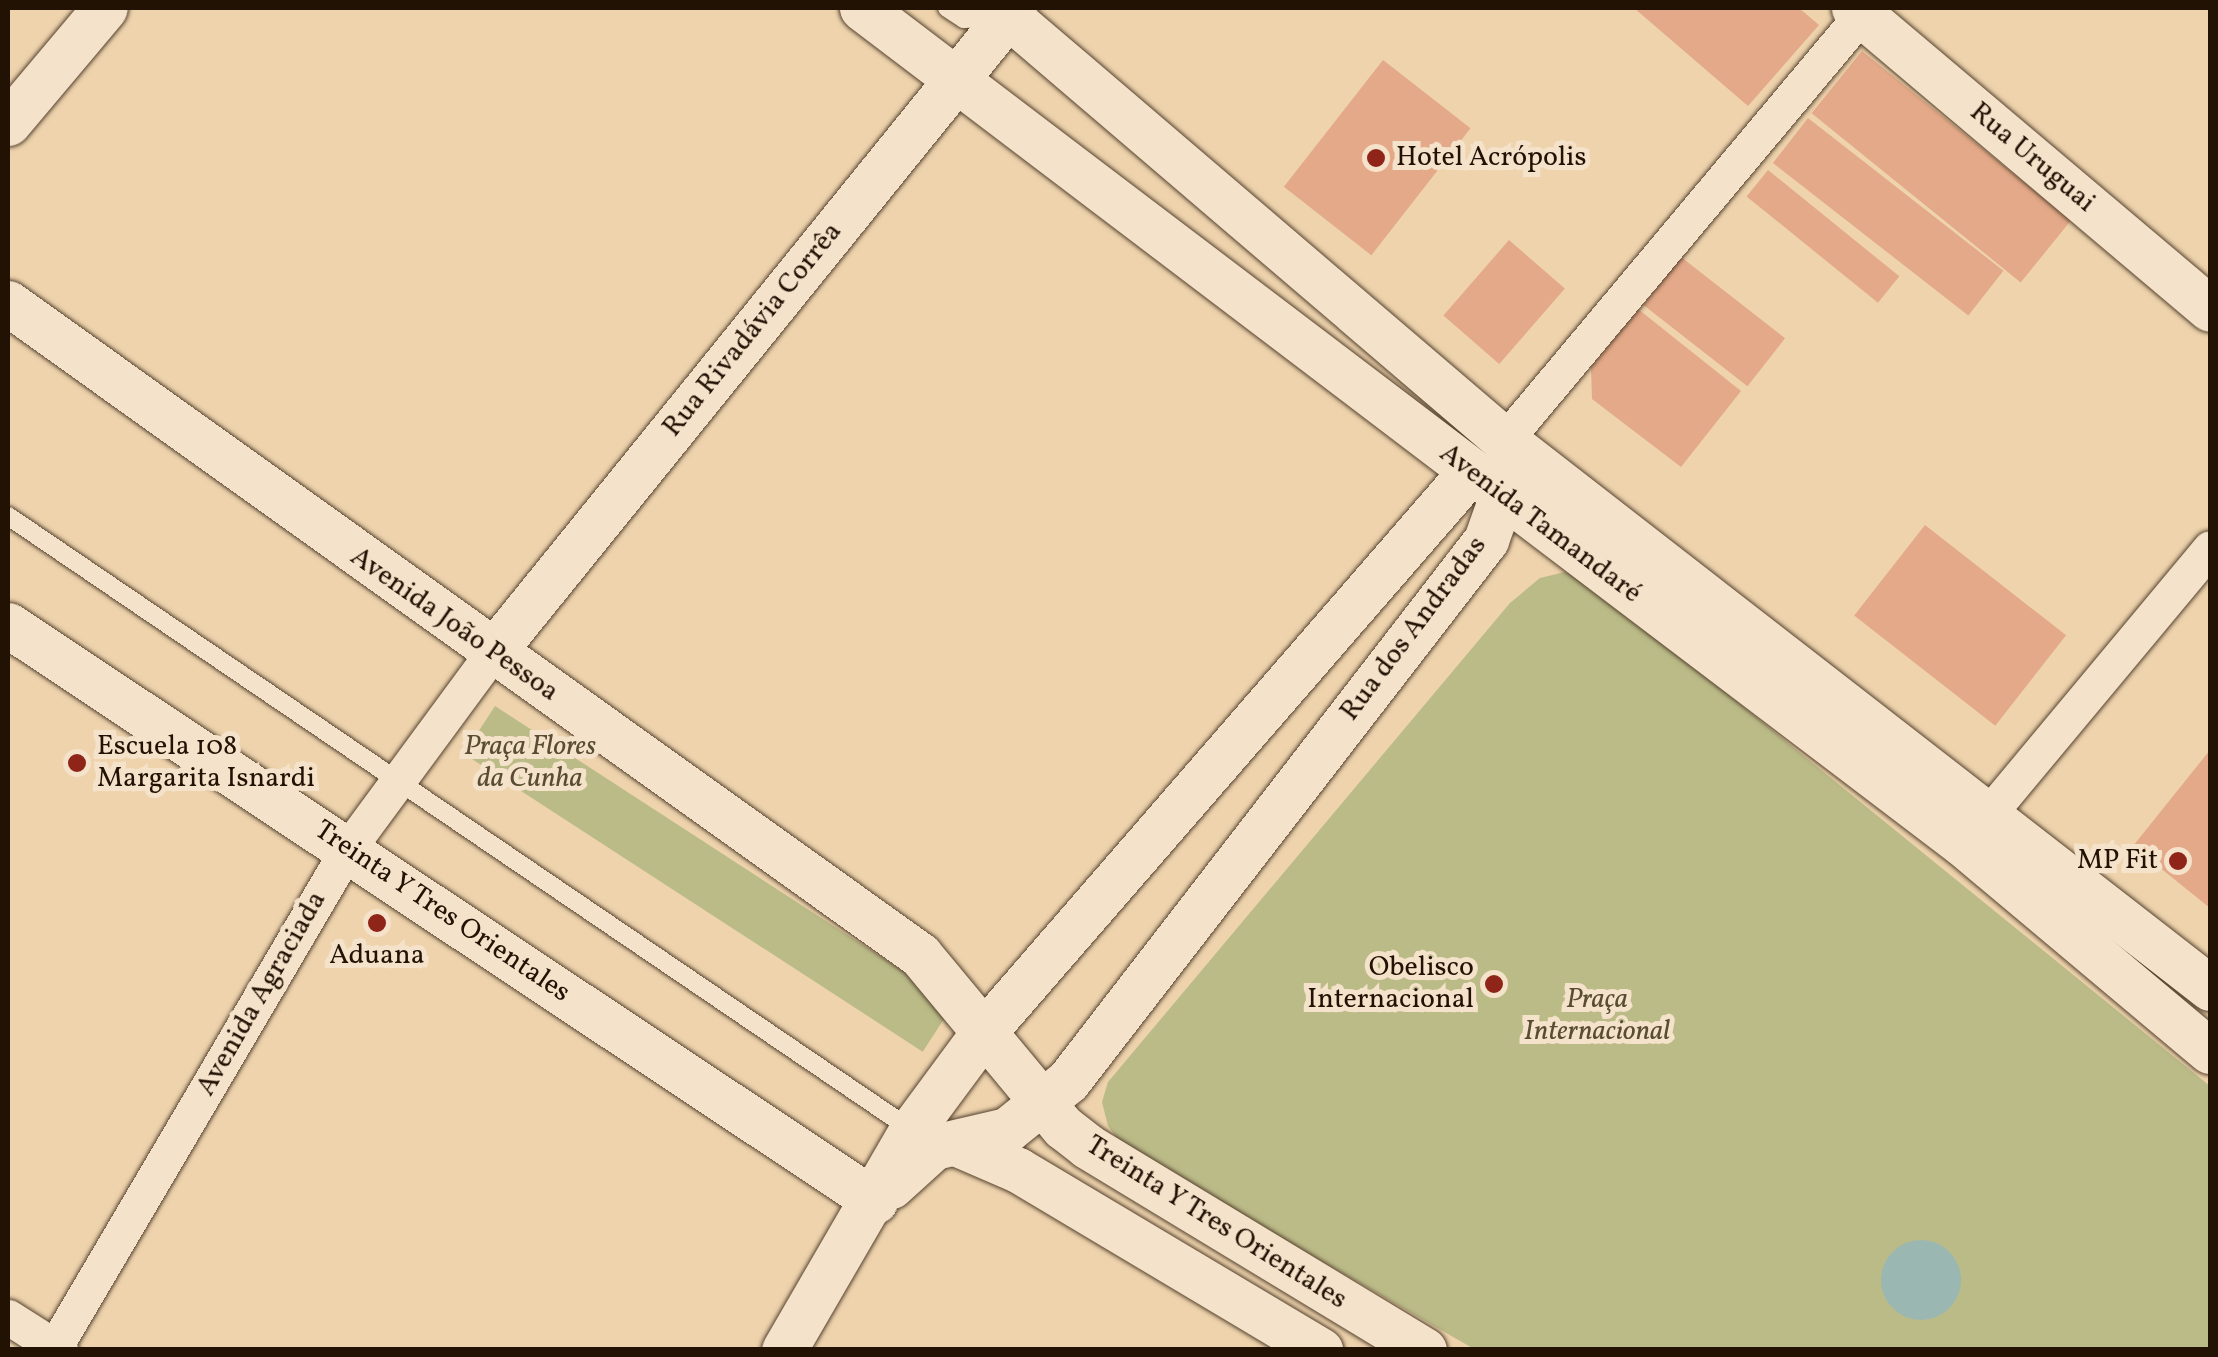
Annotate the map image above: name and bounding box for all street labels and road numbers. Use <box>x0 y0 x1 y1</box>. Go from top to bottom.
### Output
street label: Rua Uruguai <box>1962 96 2102 220</box>
street label: Rua Rivadávia Corrêa <box>656 216 850 444</box>
street label: Avenida Tamandaré <box>1432 437 1648 611</box>
street label: Rua dos Andradas <box>1334 530 1494 728</box>
street label: Avenida João Pessoa <box>343 541 565 709</box>
street label: Treinta Y Tres Orientales <box>307 813 577 1011</box>
street label: Avenida Agraciada <box>190 886 334 1102</box>
street label: Treinta Y Tres Orientales <box>1078 1128 1354 1318</box>

